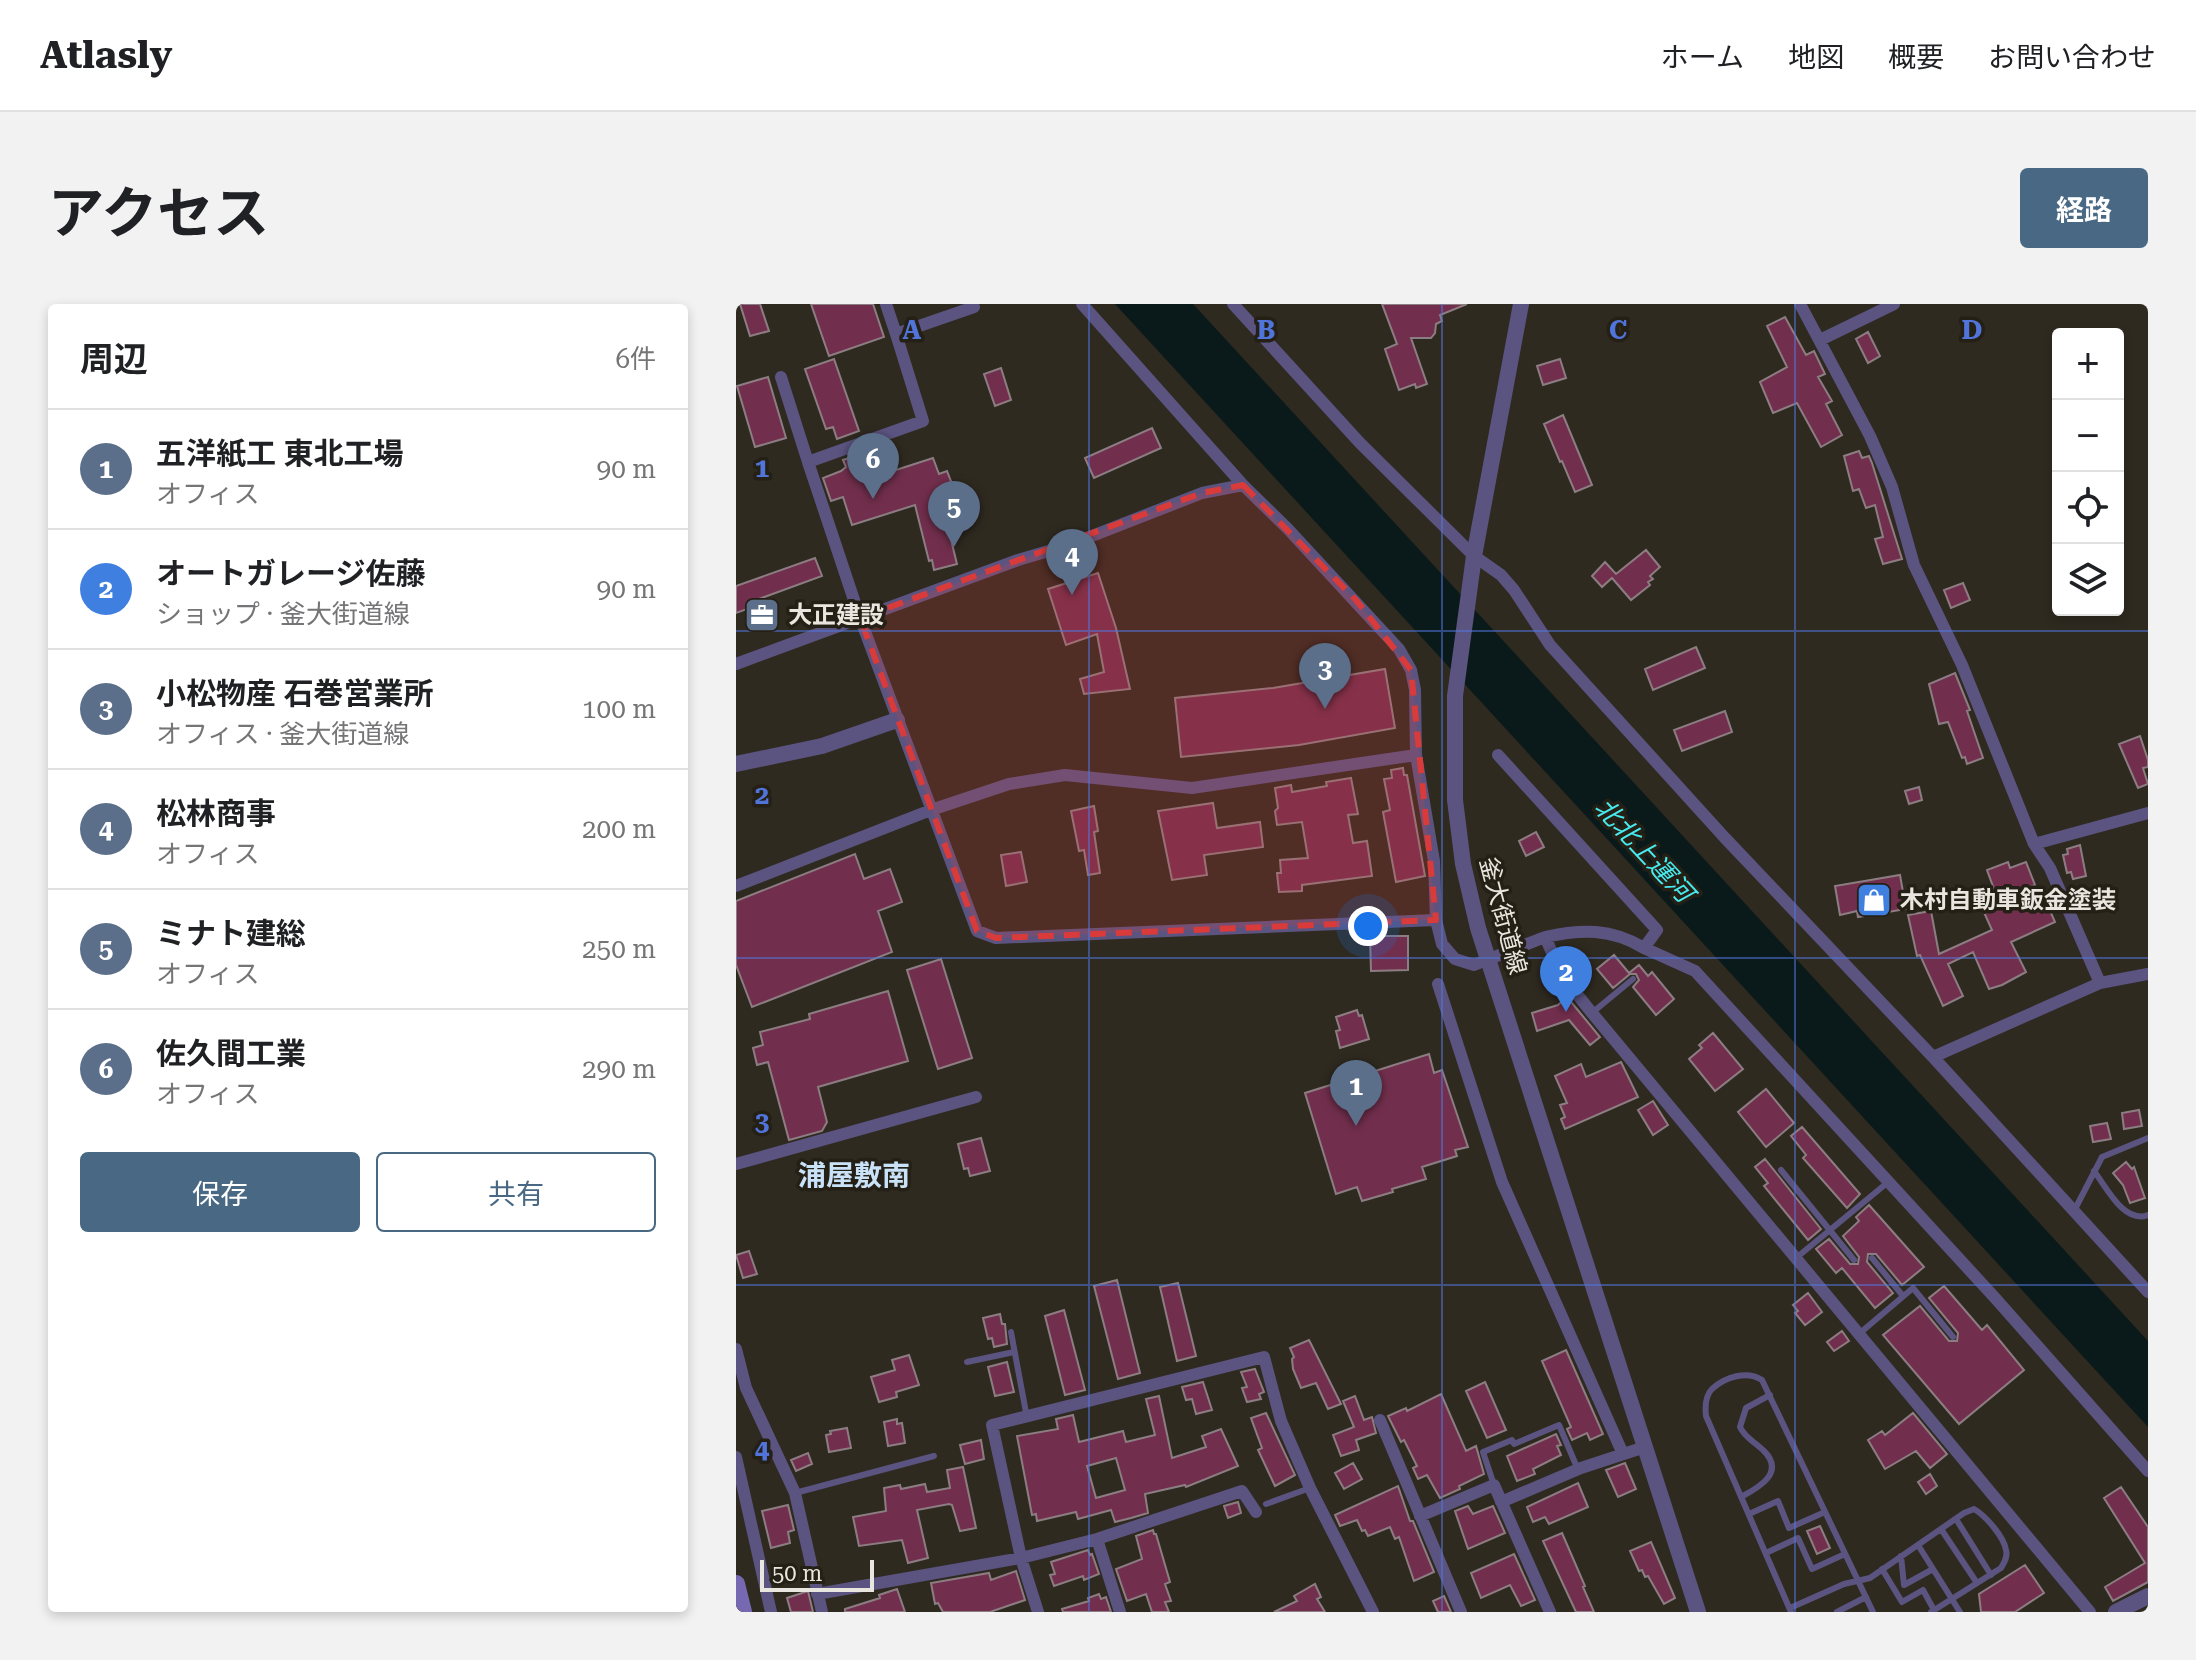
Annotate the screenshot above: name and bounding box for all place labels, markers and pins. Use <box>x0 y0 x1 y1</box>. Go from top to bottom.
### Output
pin: 6 <box>847 433 899 499</box>
pin: 5 <box>928 481 980 547</box>
pin: 4 <box>1046 529 1098 595</box>
office icon: 大正建設 <box>743 596 781 634</box>
place label: 大正建設 <box>788 601 884 629</box>
pin: 3 <box>1299 643 1351 709</box>
shop icon: 木村自動車鈑金塗装 <box>1855 881 1893 919</box>
place label: 木村自動車鈑金塗装 <box>1900 886 2116 914</box>
pin: 2 <box>1540 946 1592 1012</box>
pin: 1 <box>1330 1060 1382 1126</box>

